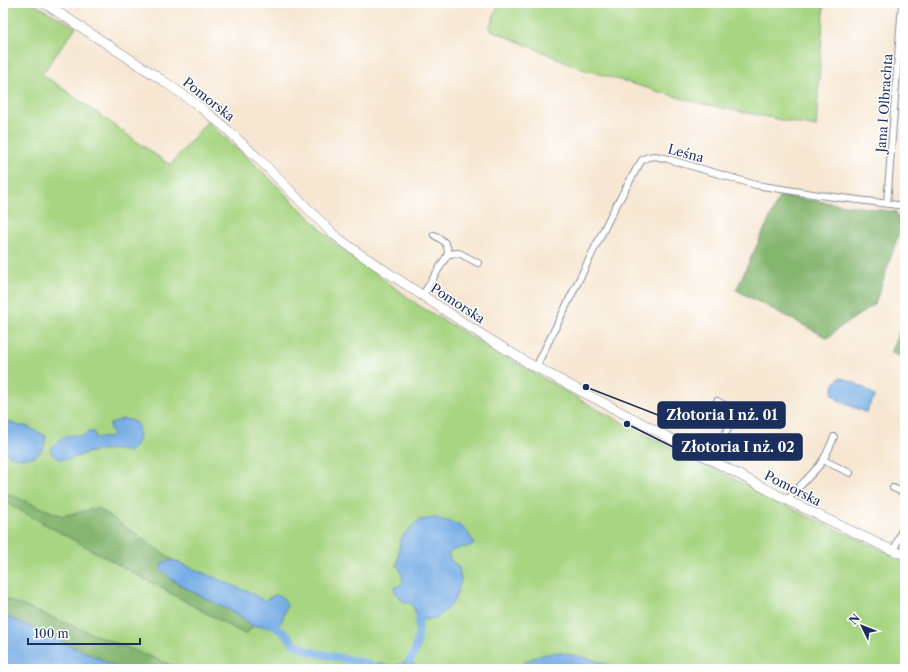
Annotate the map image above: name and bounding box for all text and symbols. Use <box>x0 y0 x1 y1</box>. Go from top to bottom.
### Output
street label: Jana I Olbrachta <box>872 53 895 155</box>
street label: Pomorska <box>180 74 238 124</box>
street label: Leśna <box>666 141 706 165</box>
street label: Pomorska <box>428 280 488 327</box>
callout: Złotoria I nż. 01 <box>658 402 785 428</box>
text: Złotoria I nż. 01 <box>666 406 778 424</box>
callout: Złotoria I nż. 02 <box>673 434 802 460</box>
text: Złotoria I nż. 02 <box>681 438 795 456</box>
street label: Pomorska <box>762 467 824 509</box>
north arrow <box>842 606 882 646</box>
text: N <box>846 611 863 627</box>
scale bar <box>28 620 140 646</box>
text: 100 m <box>34 626 69 641</box>

